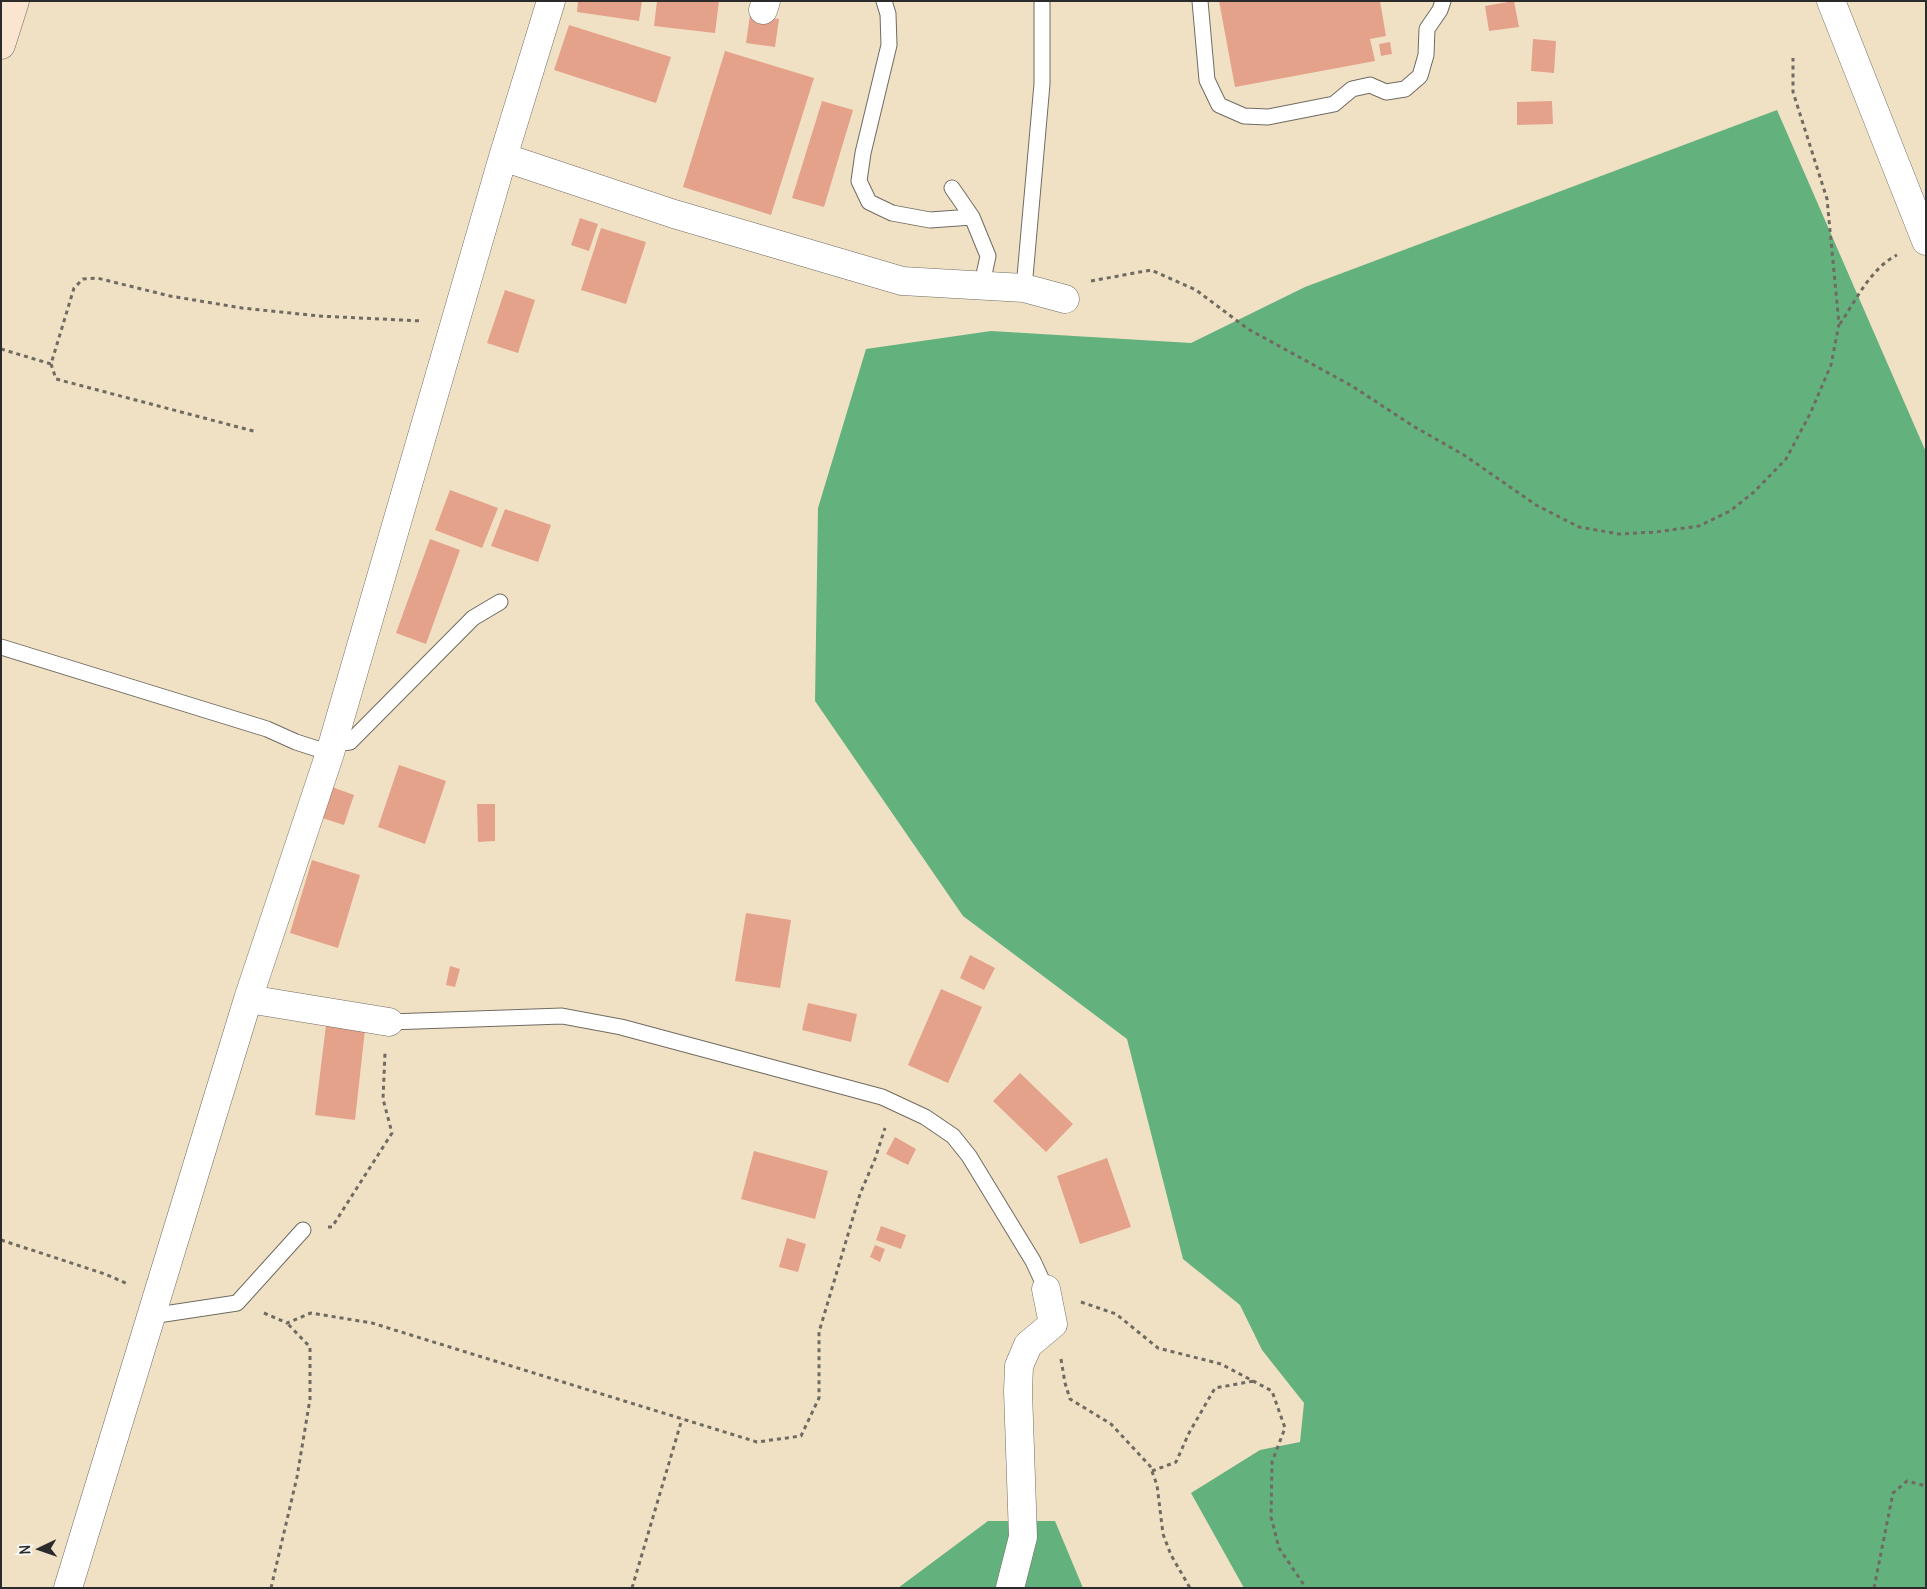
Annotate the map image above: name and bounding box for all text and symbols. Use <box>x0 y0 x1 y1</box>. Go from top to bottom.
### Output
north arrow <box>15 1524 65 1574</box>
text: N <box>16 1544 34 1555</box>

